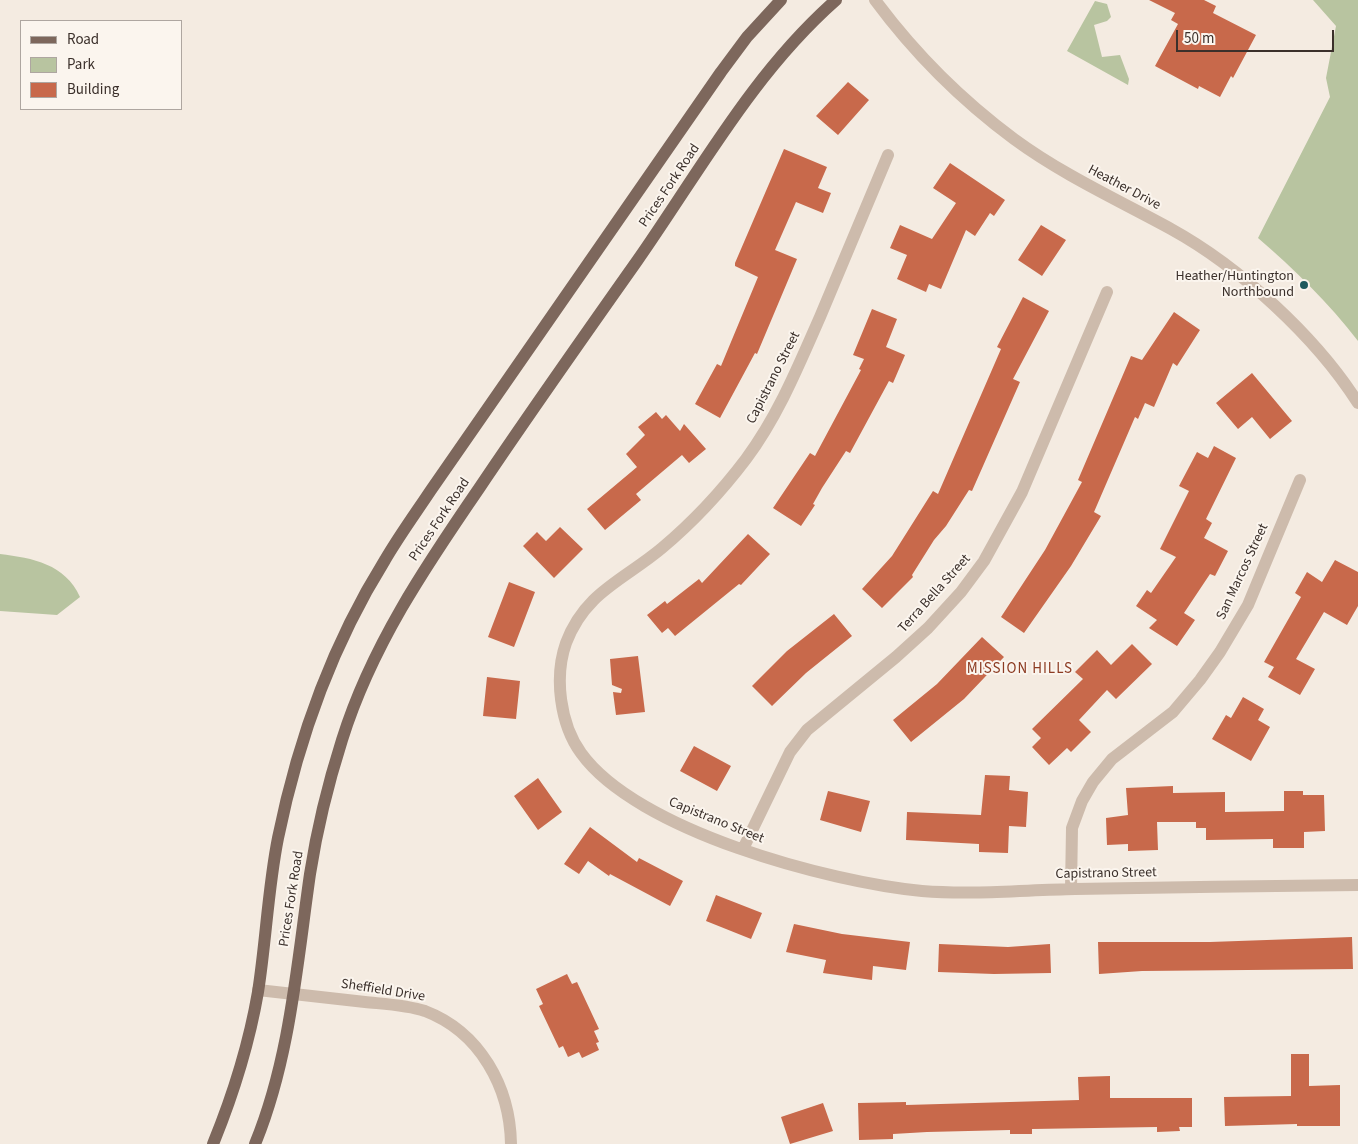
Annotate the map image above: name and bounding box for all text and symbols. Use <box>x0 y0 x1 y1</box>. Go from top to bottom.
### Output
legend <box>20 20 182 110</box>
scale bar <box>1178 20 1336 52</box>
text: 50 m <box>1184 28 1214 49</box>
text: Road <box>67 29 99 50</box>
text: Park <box>67 54 95 75</box>
text: Building <box>67 79 119 100</box>
street label: Prices Fork Road <box>636 141 704 231</box>
street label: Heather Drive <box>1085 162 1163 214</box>
place label: Heather/Huntington Northbound <box>1176 269 1294 302</box>
marker: Heather/Huntington Northbound <box>1298 279 1310 291</box>
street label: Capistrano Street <box>744 329 804 427</box>
street label: Prices Fork Road <box>406 475 474 565</box>
street label: San Marcos Street <box>1213 521 1273 623</box>
street label: Terra Bella Street <box>895 551 975 637</box>
district label: MISSION HILLS <box>965 661 1075 679</box>
street label: Capistrano Street <box>666 794 766 848</box>
street label: Prices Fork Road <box>276 850 308 948</box>
street label: Capistrano Street <box>1055 865 1157 883</box>
street label: Sheffield Drive <box>340 976 426 1006</box>

